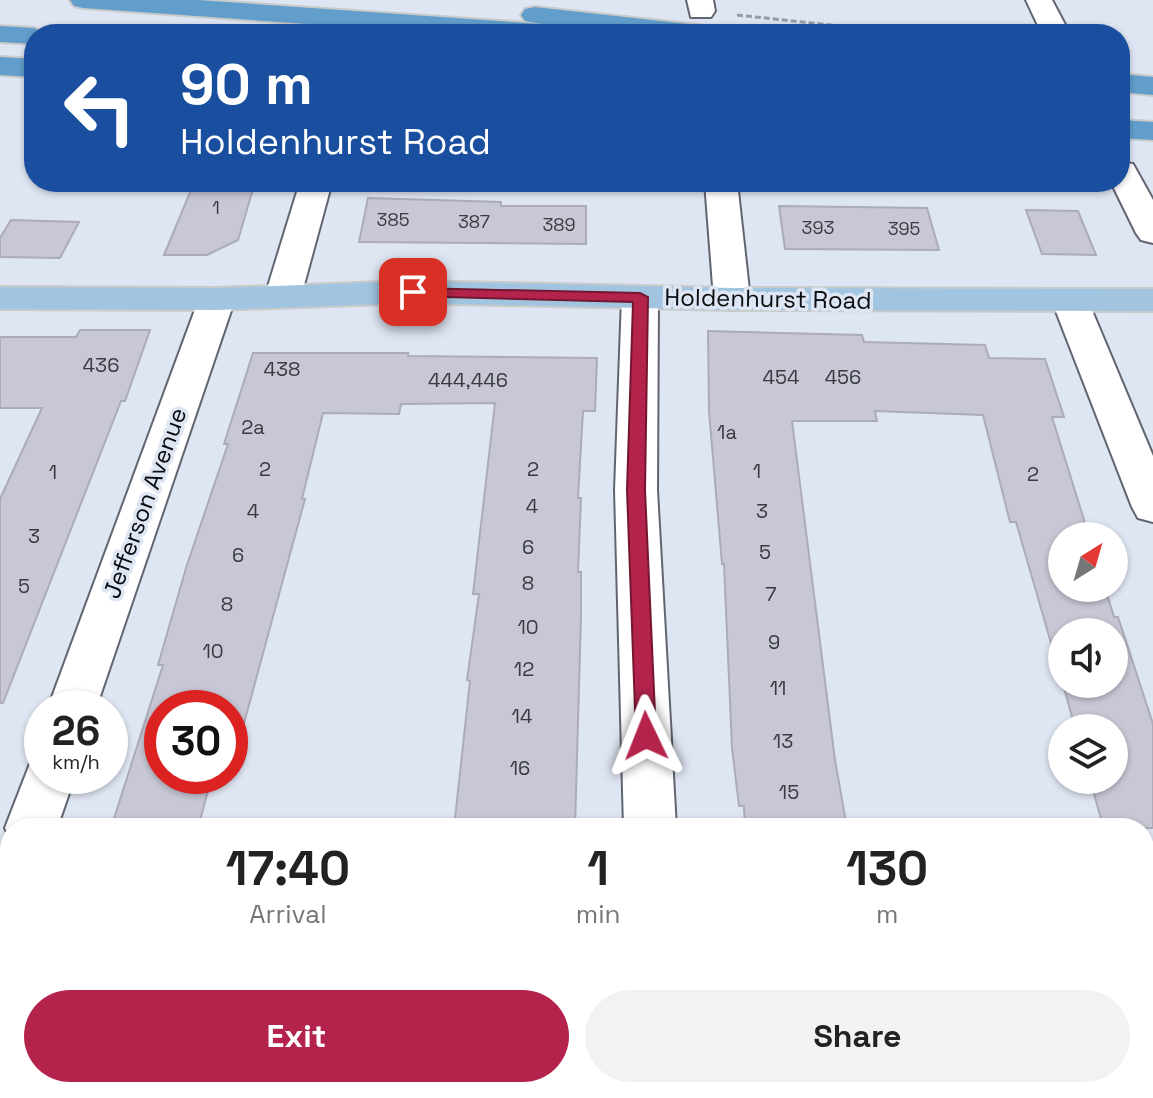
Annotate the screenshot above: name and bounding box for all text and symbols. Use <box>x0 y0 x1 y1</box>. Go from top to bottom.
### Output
text: 90 m <box>180 49 313 120</box>
icon: left <box>48 56 152 160</box>
text: Holdenhurst Road <box>180 119 491 165</box>
house number: 1 <box>212 196 220 219</box>
house number: 385 <box>377 208 409 231</box>
house number: 387 <box>458 210 490 233</box>
house number: 389 <box>542 213 576 236</box>
house number: 393 <box>802 216 834 239</box>
house number: 395 <box>888 217 920 240</box>
pin <box>379 258 447 326</box>
icon: arrive <box>391 270 435 314</box>
street label: Holdenhurst Road <box>664 281 872 316</box>
house number: 436 <box>83 352 119 378</box>
house number: 438 <box>263 356 301 382</box>
house number: 454 <box>763 364 799 390</box>
house number: 456 <box>825 364 861 390</box>
house number: 444,446 <box>428 367 508 393</box>
street label: Jefferson Avenue <box>96 403 193 603</box>
house number: 2a <box>241 414 265 440</box>
house number: 1a <box>717 419 737 445</box>
house number: 2 <box>259 456 271 482</box>
house number: 2 <box>527 456 539 482</box>
house number: 1 <box>753 458 761 484</box>
house number: 1 <box>49 459 57 485</box>
house number: 2 <box>1027 461 1039 487</box>
house number: 4 <box>526 493 538 519</box>
house number: 4 <box>247 498 259 524</box>
house number: 3 <box>756 498 768 524</box>
north arrow <box>1048 522 1128 602</box>
map controls <box>1048 522 1128 794</box>
house number: 3 <box>28 523 40 549</box>
house number: 6 <box>522 534 534 560</box>
house number: 5 <box>759 539 771 565</box>
house number: 6 <box>232 542 244 568</box>
house number: 8 <box>522 570 534 596</box>
house number: 5 <box>18 573 30 599</box>
house number: 7 <box>765 581 777 607</box>
house number: 8 <box>221 591 233 617</box>
house number: 10 <box>517 614 539 640</box>
button: sound <box>1048 618 1128 698</box>
house number: 9 <box>768 629 780 655</box>
house number: 10 <box>202 638 224 664</box>
house number: 12 <box>514 656 534 682</box>
house number: 11 <box>770 675 786 701</box>
speed limit sign: 30 <box>144 690 248 794</box>
position arrow <box>604 694 688 778</box>
house number: 14 <box>512 703 532 729</box>
text: 26 <box>52 706 100 757</box>
button: layers <box>1048 714 1128 794</box>
house number: 13 <box>773 728 793 754</box>
text: km/h <box>52 749 100 775</box>
house number: 16 <box>510 755 530 781</box>
house number: 15 <box>779 779 799 805</box>
text: 17:40 <box>226 838 350 899</box>
text: 1 <box>587 838 609 899</box>
text: 130 <box>846 838 928 899</box>
text: Arrival <box>249 897 327 931</box>
text: min <box>576 897 620 931</box>
text: m <box>876 897 898 931</box>
button: Exit <box>24 990 569 1082</box>
button: Share <box>585 990 1130 1082</box>

